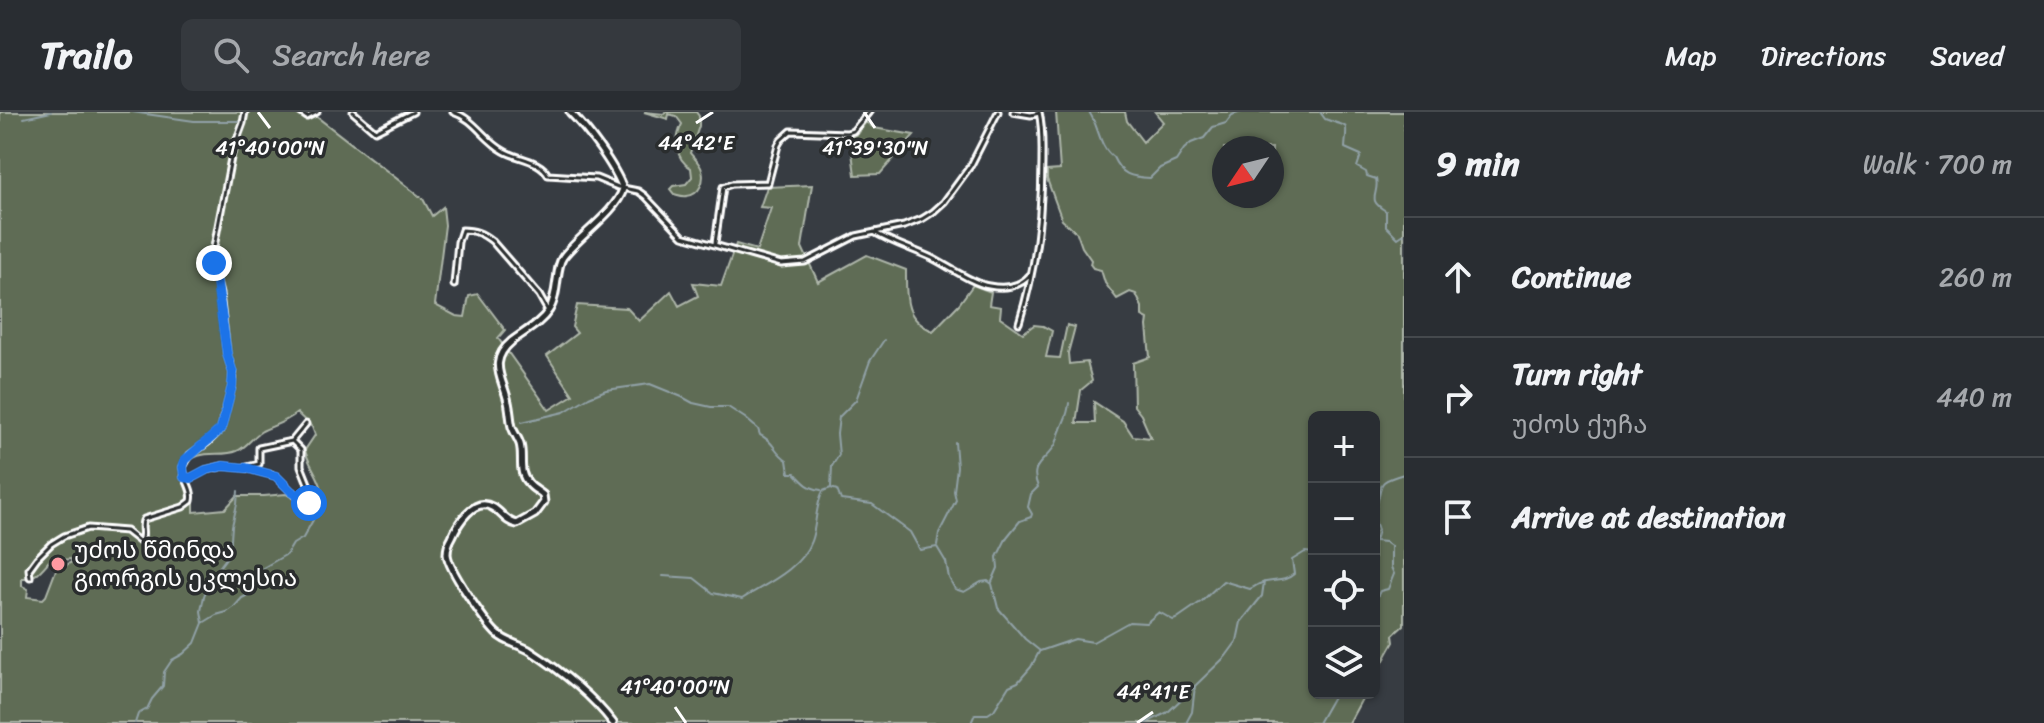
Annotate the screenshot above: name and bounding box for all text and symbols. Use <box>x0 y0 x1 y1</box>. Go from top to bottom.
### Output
search box <box>181 19 741 91</box>
text: Trailo <box>40 22 133 89</box>
text: Search here <box>273 28 431 82</box>
text: Map <box>1665 31 1717 80</box>
text: Directions <box>1761 31 1886 80</box>
text: Saved <box>1930 31 2004 80</box>
icon: search <box>209 33 253 77</box>
text: 44°42'E <box>658 126 736 161</box>
text: 41°40'00"N <box>215 131 325 166</box>
text: 41°39'30"N <box>822 131 928 166</box>
text: 9 min <box>1436 134 1520 194</box>
north arrow <box>1212 136 1284 208</box>
text: Walk · 700 m <box>1863 141 2012 187</box>
route end <box>196 245 232 281</box>
text: Continue <box>1512 250 1631 304</box>
text: 260 m <box>1939 254 2012 300</box>
icon: ahead <box>1436 255 1480 299</box>
text: Turn right <box>1512 347 1642 401</box>
text: 440 m <box>1936 374 2012 420</box>
icon: right <box>1436 375 1480 419</box>
text: უძოს ქუჩა <box>1512 401 1648 447</box>
map controls <box>1308 411 1380 699</box>
button: + <box>1308 411 1380 483</box>
button: − <box>1308 483 1380 555</box>
route start <box>291 485 327 521</box>
text: Arrive at destination <box>1512 490 1786 544</box>
icon: arrive <box>1436 495 1480 539</box>
place label: უძოს წმინდა გიორგის ეკლესია <box>74 529 297 599</box>
marker: უძოს წმინდა გიორგის ეკლესია <box>49 555 67 573</box>
button: locate <box>1308 555 1380 627</box>
button: layers <box>1308 627 1380 699</box>
text: 41°40'00"N <box>620 670 730 705</box>
text: 44°41'E <box>1116 675 1192 710</box>

